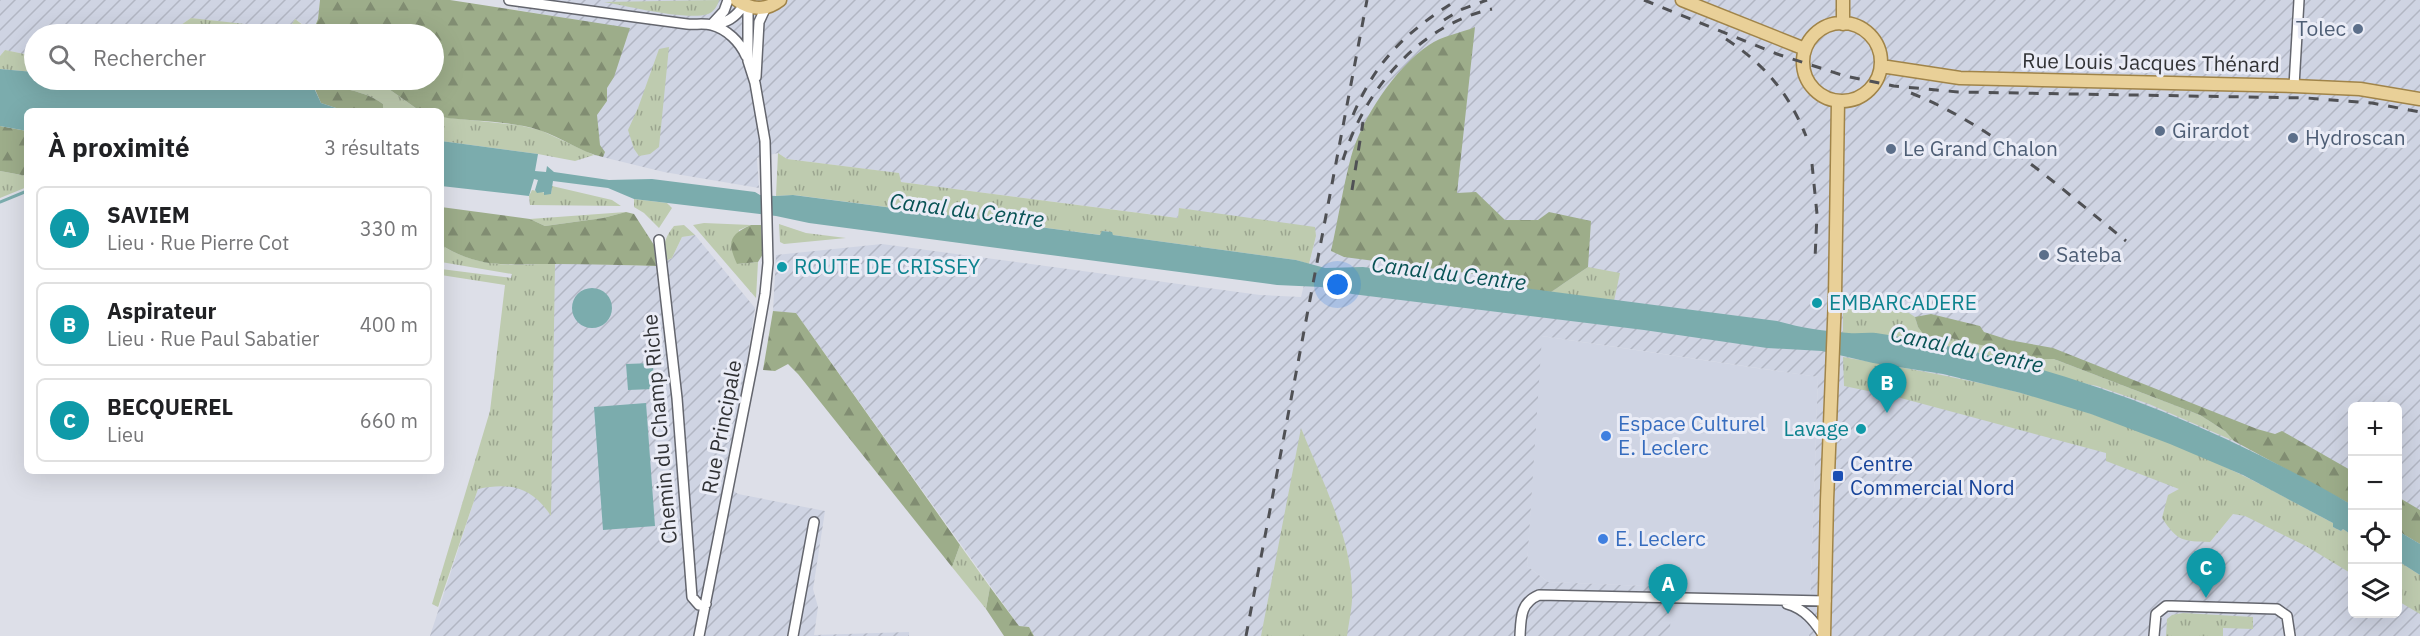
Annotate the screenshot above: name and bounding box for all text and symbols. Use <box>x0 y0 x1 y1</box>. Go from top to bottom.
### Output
place label: Tolec <box>2296 14 2346 42</box>
marker: Tolec <box>2351 22 2365 36</box>
search box <box>24 24 444 90</box>
icon: search <box>45 41 78 74</box>
text: Rechercher <box>93 43 206 72</box>
street label: Rue Louis Jacques Thénard <box>2022 46 2280 78</box>
place label: Girardot <box>2172 116 2250 144</box>
place label: Hydroscan <box>2305 123 2406 151</box>
marker: Girardot <box>2153 124 2167 138</box>
text: À proximité <box>48 130 190 164</box>
marker: Hydroscan <box>2286 131 2300 145</box>
text: 3 résultats <box>324 134 420 161</box>
place label: Le Grand Chalon <box>1903 134 2058 162</box>
marker: Le Grand Chalon <box>1884 142 1898 156</box>
water label: Canal du Centre <box>888 186 1046 233</box>
text: SAVIEM <box>107 200 190 229</box>
text: A <box>63 215 76 242</box>
text: 330 m <box>360 215 418 242</box>
text: Lieu · Rue Pierre Cot <box>107 229 289 256</box>
place label: Sateba <box>2056 240 2122 268</box>
marker: Sateba <box>2037 248 2051 262</box>
water label: Canal du Centre <box>1370 249 1528 296</box>
place label: ROUTE DE CRISSEY <box>794 252 981 280</box>
marker: ROUTE DE CRISSEY <box>775 260 789 274</box>
your location <box>1323 270 1352 299</box>
place label: EMBARCADERE <box>1829 288 1977 316</box>
text: Aspirateur <box>107 296 217 325</box>
marker: EMBARCADERE <box>1810 296 1824 310</box>
text: B <box>63 311 76 338</box>
text: 400 m <box>360 311 418 338</box>
street label: Chemin du Champ Riche <box>635 313 683 545</box>
water label: Canal du Centre <box>1888 318 2046 379</box>
text: Lieu · Rue Paul Sabatier <box>107 325 319 352</box>
street label: Rue Principale <box>694 358 748 496</box>
pin: B <box>1868 364 1906 413</box>
text: BECQUEREL <box>107 392 233 421</box>
map controls <box>2348 402 2402 618</box>
button: + <box>2348 402 2402 456</box>
text: C <box>63 407 76 434</box>
text: 660 m <box>360 407 418 434</box>
place label: Espace Culturel E. Leclerc <box>1618 409 1766 461</box>
place label: Lavage <box>1784 414 1849 442</box>
text: Lieu <box>107 421 144 448</box>
marker: Lavage <box>1854 422 1868 436</box>
marker: Espace Culturel E. Leclerc <box>1599 429 1613 443</box>
place label: Centre Commercial Nord <box>1850 449 2015 501</box>
button: − <box>2348 456 2402 510</box>
marker: Centre Commercial Nord <box>1831 469 1845 483</box>
button: locate <box>2348 510 2402 564</box>
place label: E. Leclerc <box>1615 524 1706 552</box>
marker: E. Leclerc <box>1596 532 1610 546</box>
pin: C <box>2186 548 2226 598</box>
pin: A <box>1648 564 1688 614</box>
button: layers <box>2348 564 2402 618</box>

